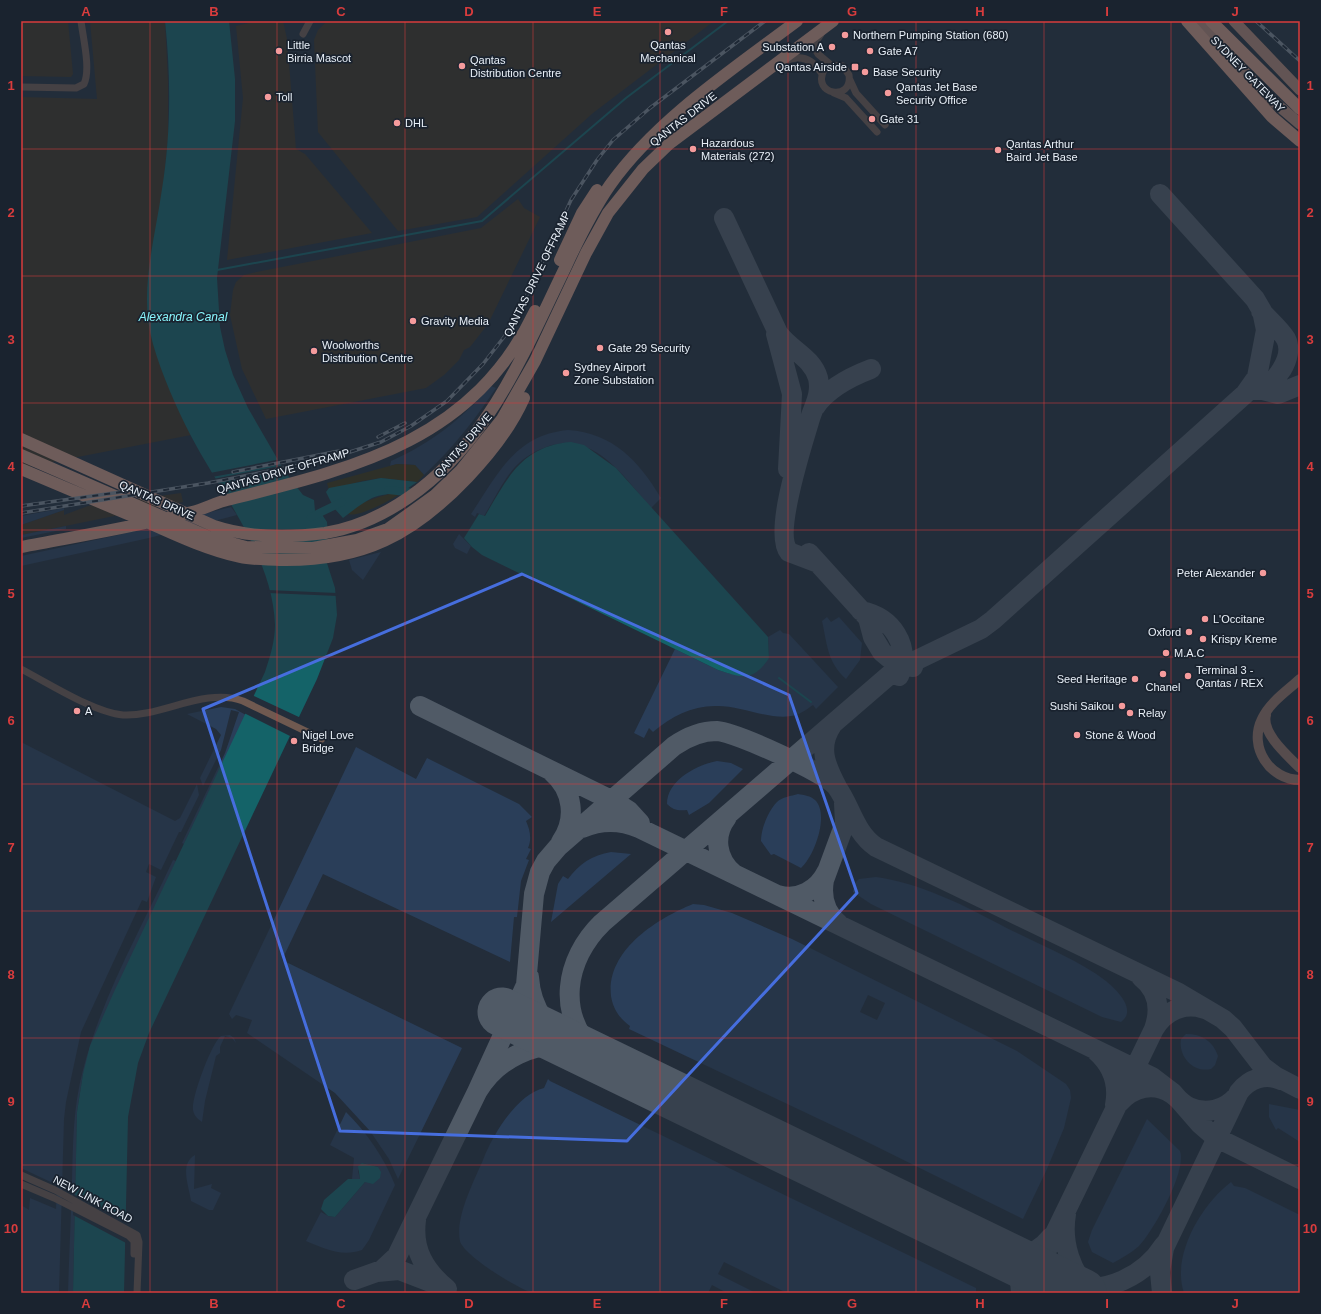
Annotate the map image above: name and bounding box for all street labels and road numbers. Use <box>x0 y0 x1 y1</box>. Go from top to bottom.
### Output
street label: SYDNEY GATEWAY <box>1209 33 1288 115</box>
street label: QANTAS DRIVE <box>647 89 719 149</box>
street label: QANTAS DRIVE OFFRAMP <box>501 209 573 339</box>
street label: QANTAS DRIVE <box>432 410 494 480</box>
street label: QANTAS DRIVE OFFRAMP <box>215 446 351 496</box>
street label: QANTAS DRIVE <box>118 478 196 522</box>
street label: NEW LINK ROAD <box>51 1173 135 1225</box>

